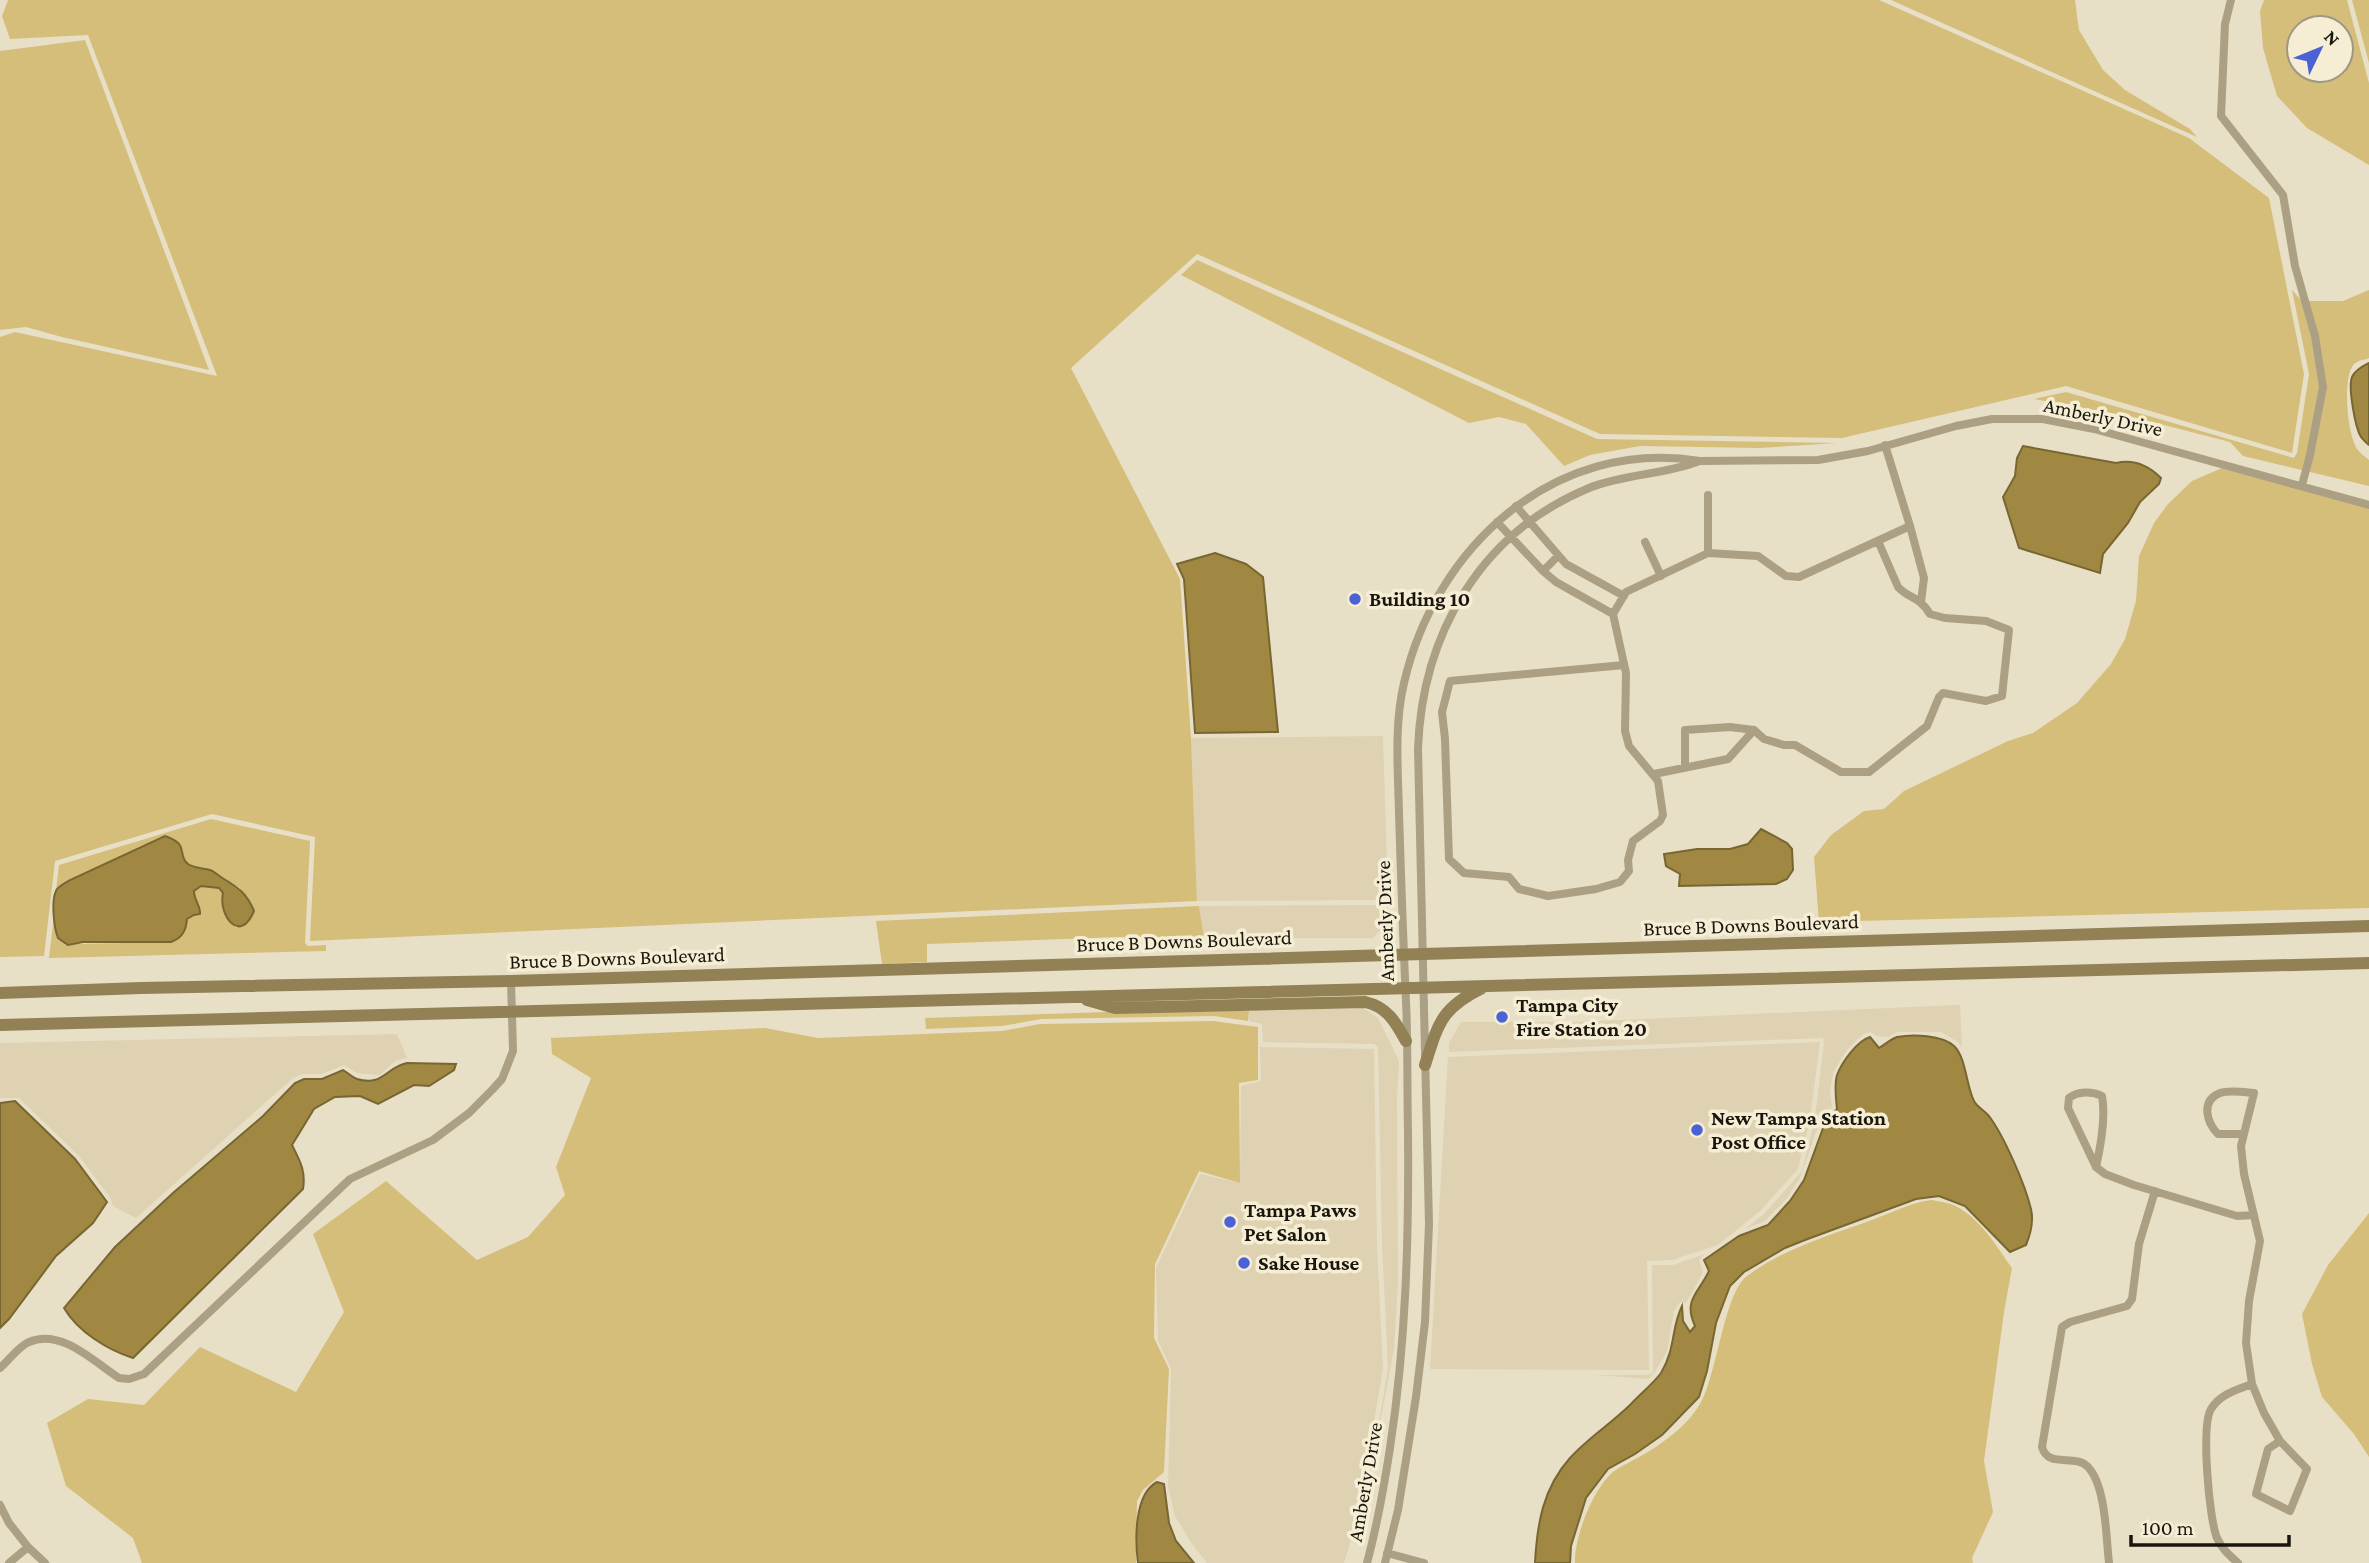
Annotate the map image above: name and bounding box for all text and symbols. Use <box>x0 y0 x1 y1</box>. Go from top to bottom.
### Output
north arrow <box>2285 14 2355 84</box>
text: N <box>2320 26 2344 50</box>
street label: Amberly Drive <box>2041 393 2165 441</box>
place label: Building 10 <box>1369 587 1470 611</box>
marker: Building 10 <box>1347 591 1363 607</box>
street label: Amberly Drive <box>1371 860 1399 982</box>
street label: Bruce B Downs Boulevard <box>1643 909 1859 941</box>
street label: Bruce B Downs Boulevard <box>1076 925 1292 957</box>
street label: Bruce B Downs Boulevard <box>509 942 725 974</box>
place label: Tampa City Fire Station 20 <box>1516 993 1647 1041</box>
marker: Tampa City Fire Station 20 <box>1494 1009 1510 1025</box>
place label: New Tampa Station Post Office <box>1711 1106 1886 1154</box>
marker: New Tampa Station Post Office <box>1689 1122 1705 1138</box>
place label: Tampa Paws Pet Salon <box>1244 1198 1357 1246</box>
marker: Tampa Paws Pet Salon <box>1222 1214 1238 1230</box>
place label: Sake House <box>1258 1251 1359 1275</box>
marker: Sake House <box>1236 1255 1252 1271</box>
street label: Amberly Drive <box>1343 1420 1387 1544</box>
scale bar <box>2131 1504 2288 1548</box>
text: 100 m <box>2142 1516 2194 1540</box>

